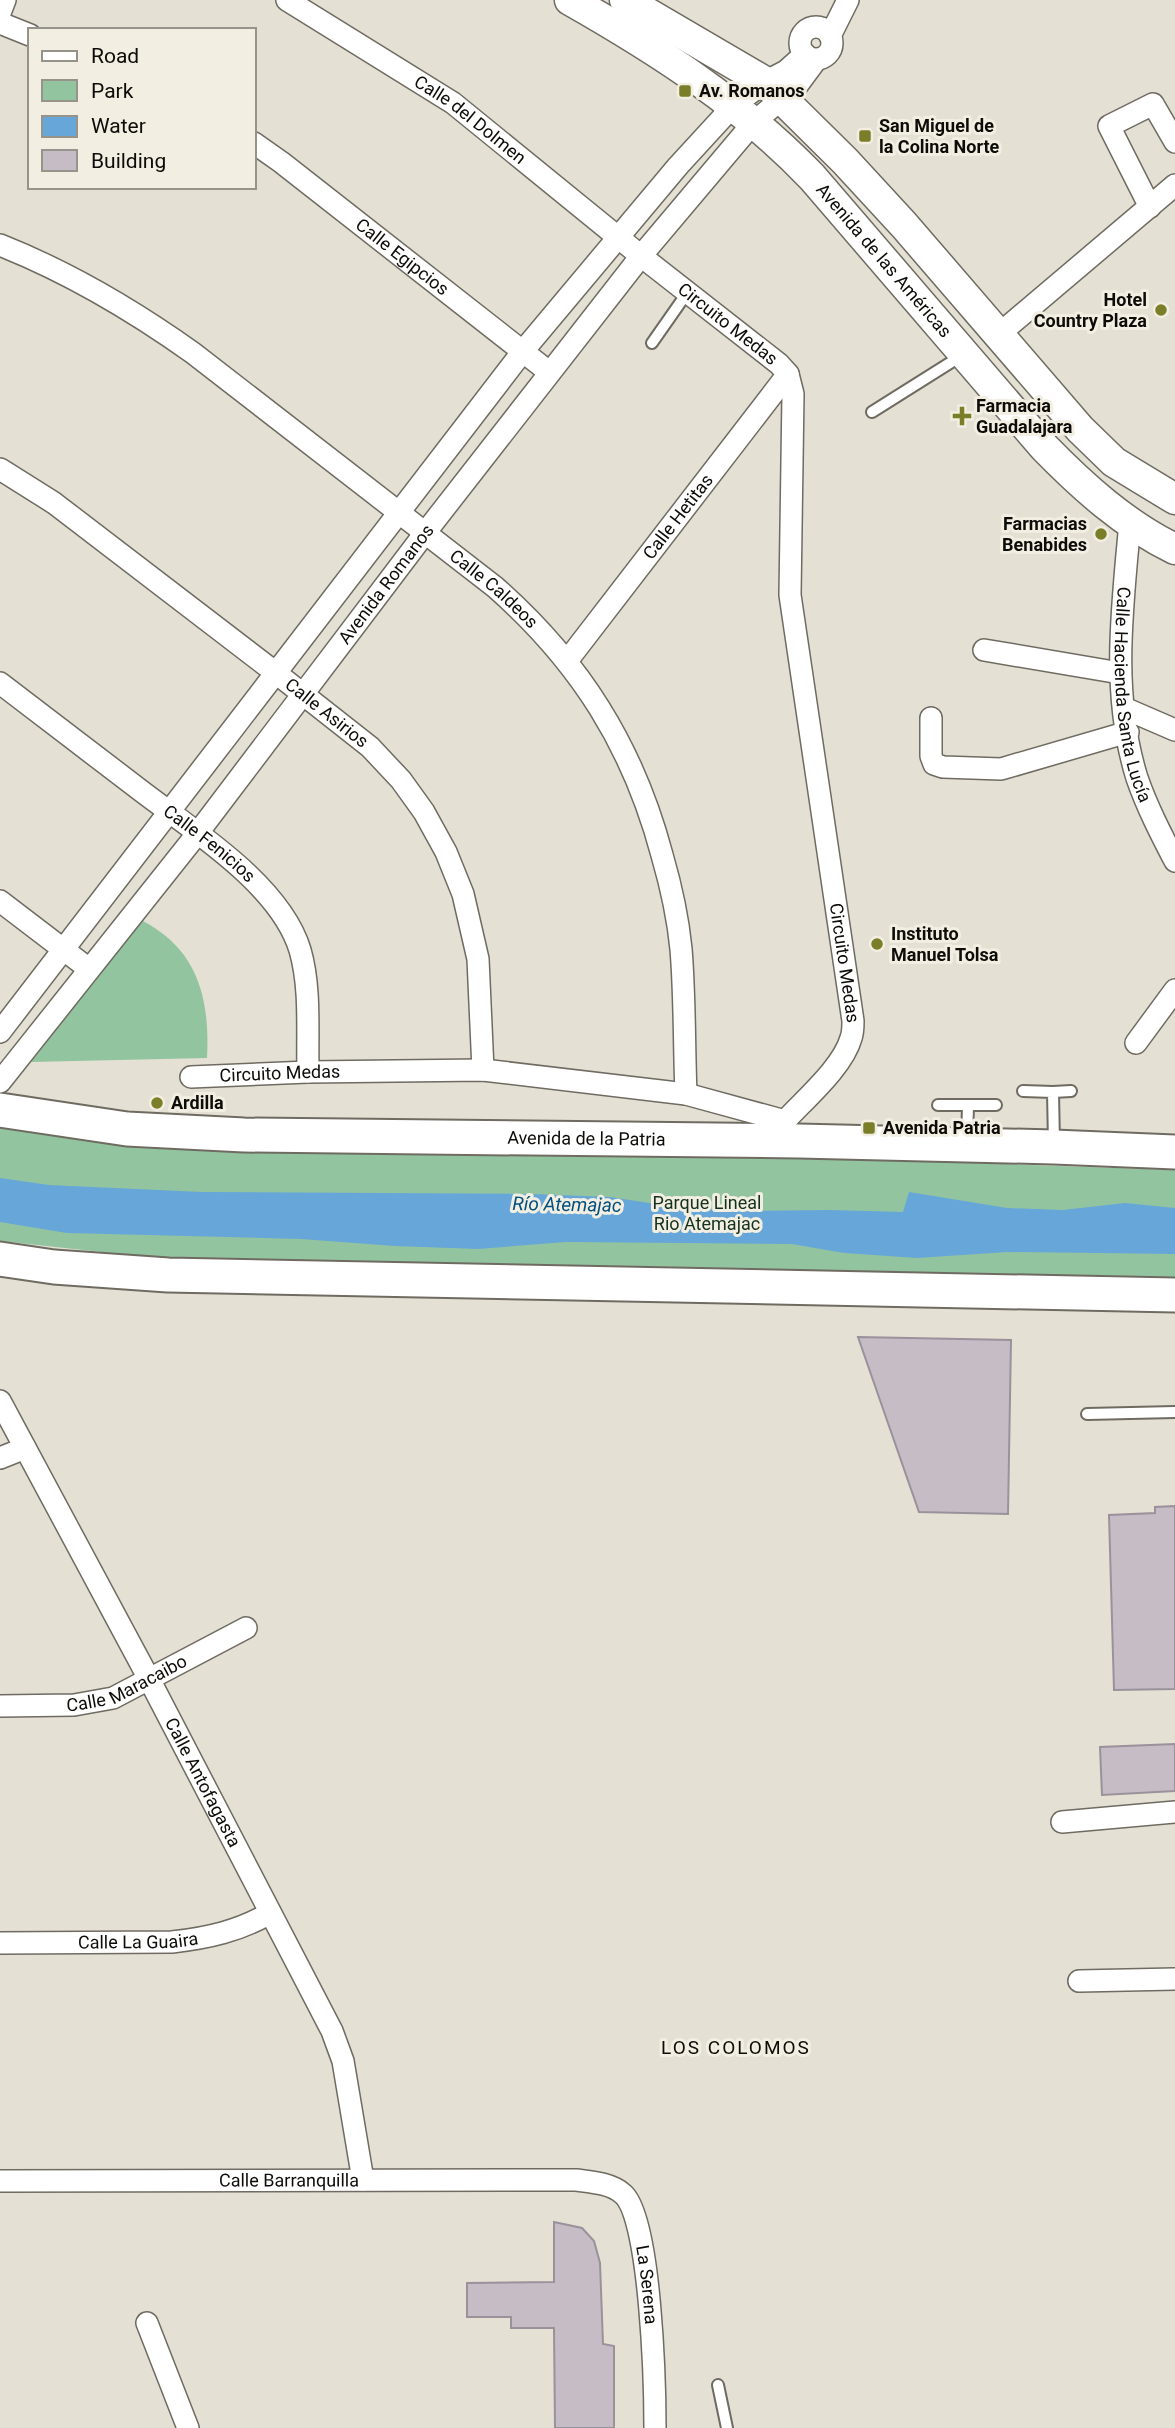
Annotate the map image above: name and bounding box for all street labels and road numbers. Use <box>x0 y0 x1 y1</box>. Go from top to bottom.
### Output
street label: Calle del Dolmen <box>411 71 530 168</box>
street label: Avenida de las Américas <box>812 179 956 342</box>
street label: Calle Egipcios <box>352 214 453 300</box>
street label: Circuito Medas <box>674 278 782 369</box>
street label: Calle Hetitas <box>638 470 717 563</box>
street label: Avenida Romanos <box>334 520 438 648</box>
street label: Calle Caldeos <box>446 545 543 632</box>
street label: Calle Hacienda Santa Lucía <box>1111 586 1156 805</box>
street label: Calle Asirios <box>281 673 373 752</box>
street label: Calle Fenicios <box>160 800 260 886</box>
street label: Circuito Medas <box>826 902 864 1024</box>
street label: Circuito Medas <box>219 1061 340 1086</box>
street label: Avenida de la Patria <box>507 1127 666 1150</box>
street label: Calle Maracaibo <box>66 1650 190 1715</box>
street label: Calle Antofagasta <box>161 1714 246 1850</box>
street label: Calle La Guaira <box>78 1928 200 1953</box>
street label: Calle Barranquilla <box>219 2169 359 2191</box>
street label: La Serena <box>632 2244 662 2325</box>

